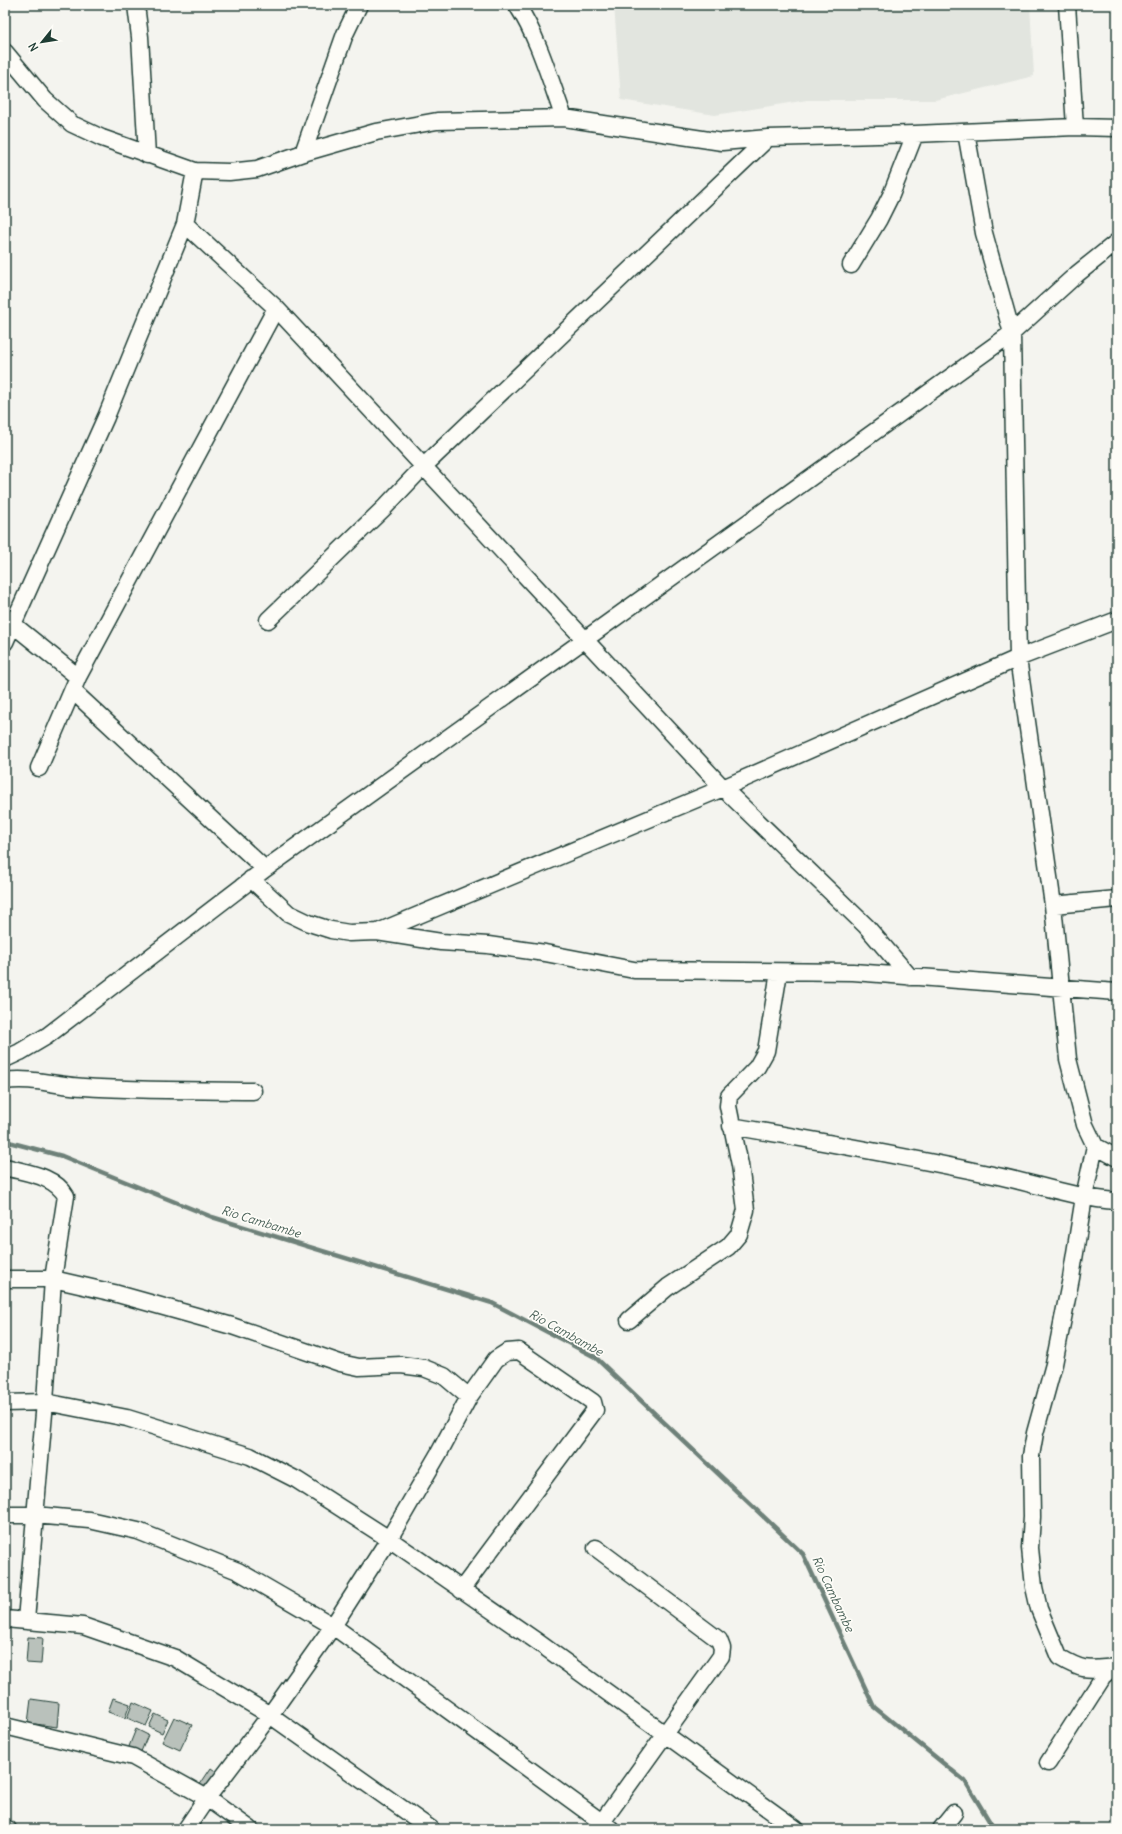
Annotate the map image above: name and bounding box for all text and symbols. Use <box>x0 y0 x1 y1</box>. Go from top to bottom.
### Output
north arrow <box>22 22 62 62</box>
text: N <box>25 40 41 54</box>
water label: Rio Cambambe <box>220 1202 304 1241</box>
water label: Rio Cambambe <box>527 1306 607 1360</box>
water label: Rio Cambambe <box>809 1553 858 1636</box>

